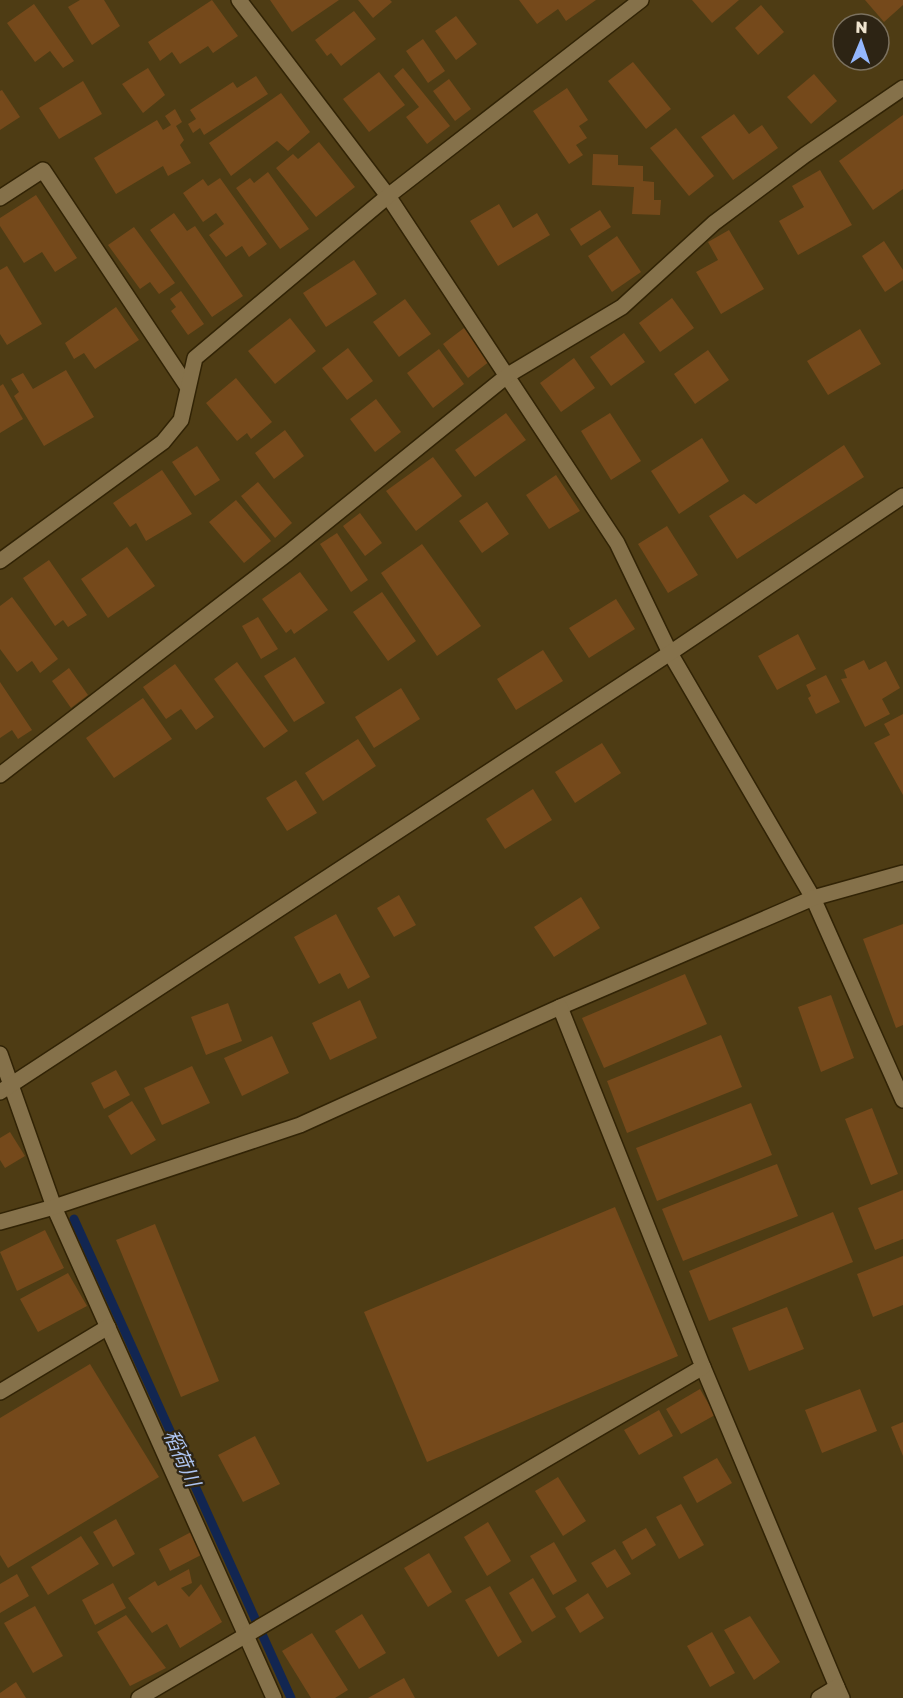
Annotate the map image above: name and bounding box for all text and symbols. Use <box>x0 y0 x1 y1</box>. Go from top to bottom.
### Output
north arrow <box>831 12 891 72</box>
text: N <box>855 17 868 37</box>
water label: 稻荷川 <box>160 1425 207 1492</box>

